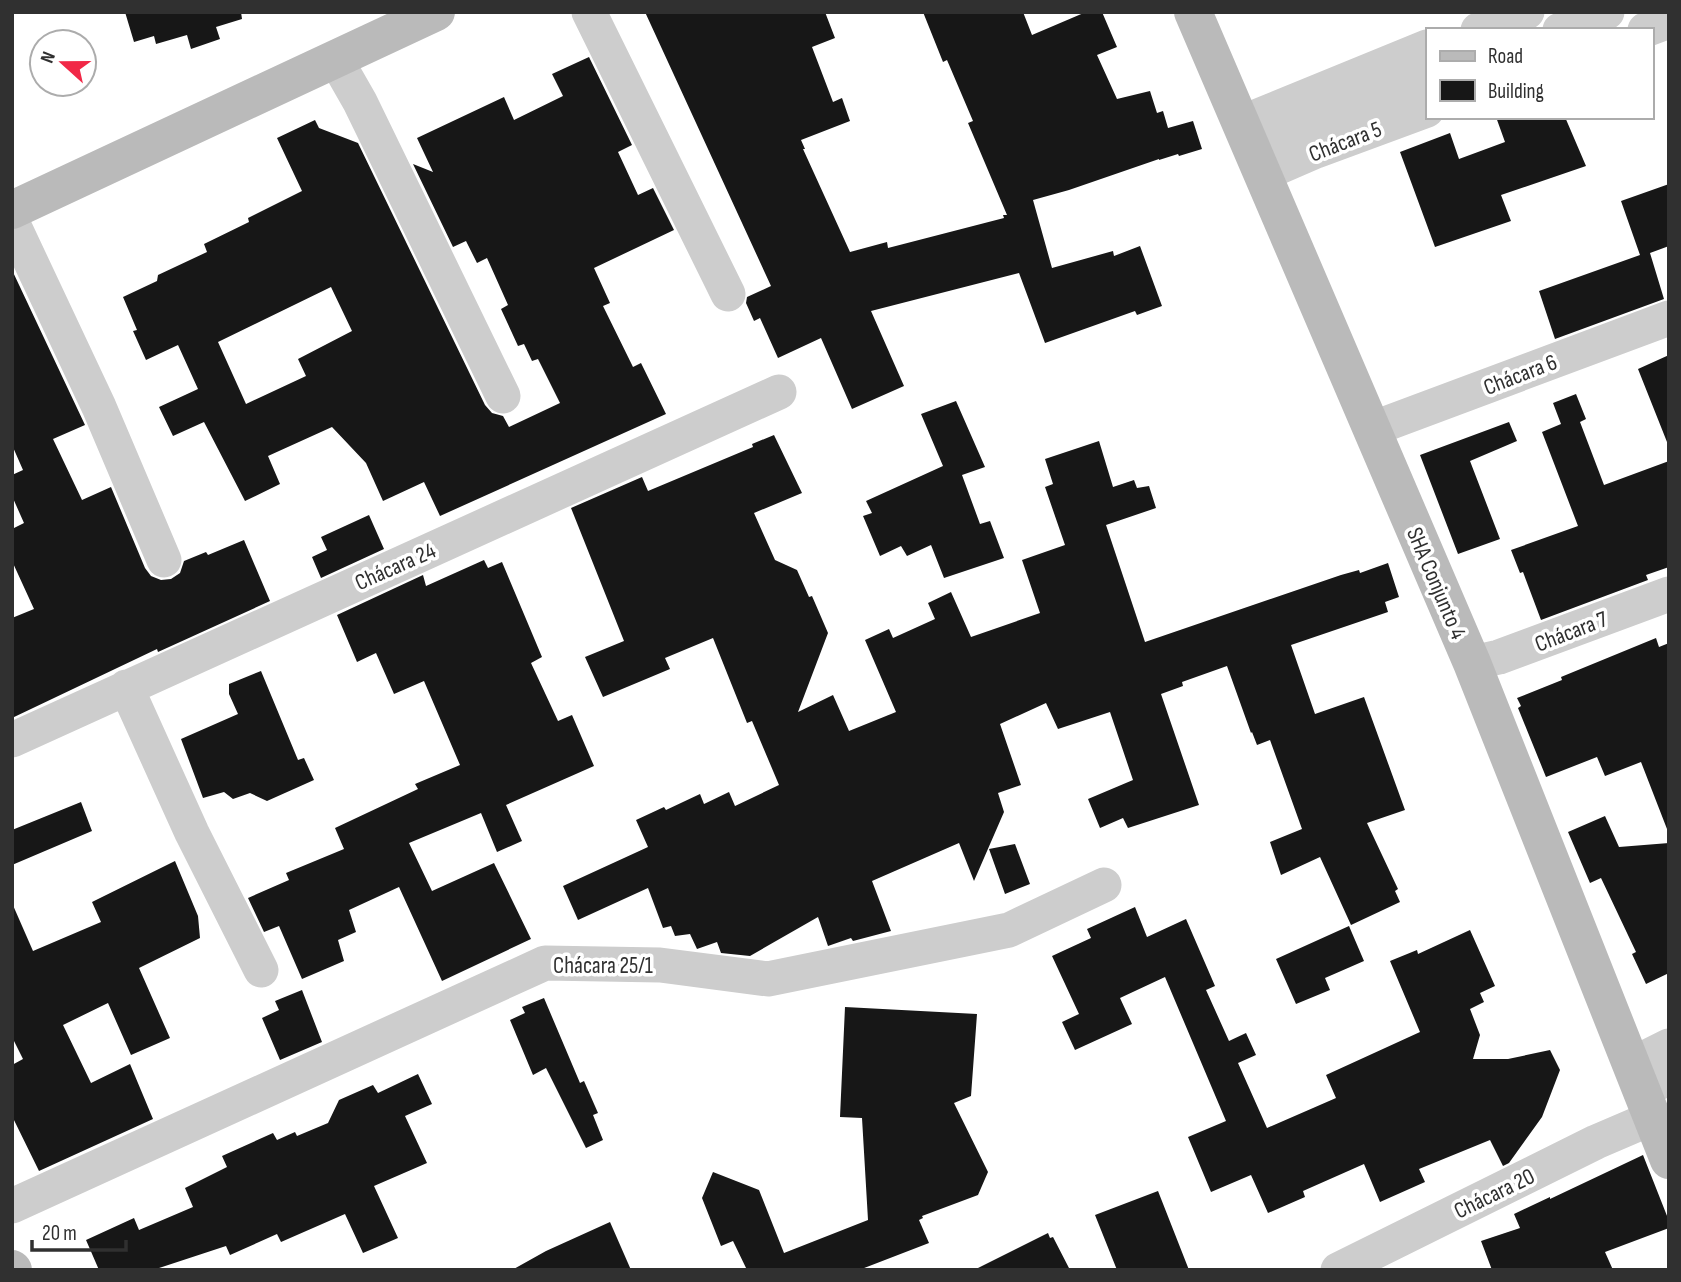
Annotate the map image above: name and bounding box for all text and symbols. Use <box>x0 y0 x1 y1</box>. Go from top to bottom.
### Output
north arrow <box>28 28 98 98</box>
legend <box>1426 28 1653 119</box>
text: Road <box>1488 44 1523 69</box>
text: N <box>36 49 61 66</box>
text: Building <box>1488 79 1544 104</box>
street label: Chácara 5 <box>1305 115 1386 169</box>
street label: Chácara 6 <box>1480 348 1561 402</box>
street label: SHA Conjunto 4 <box>1400 523 1472 644</box>
street label: Chácara 24 <box>351 537 440 597</box>
street label: Chácara 7 <box>1531 605 1612 659</box>
street label: Chácara 25/1 <box>553 952 653 980</box>
street label: Chácara 20 <box>1450 1162 1539 1225</box>
scale bar <box>32 1208 126 1252</box>
text: 20 m <box>42 1221 77 1246</box>

